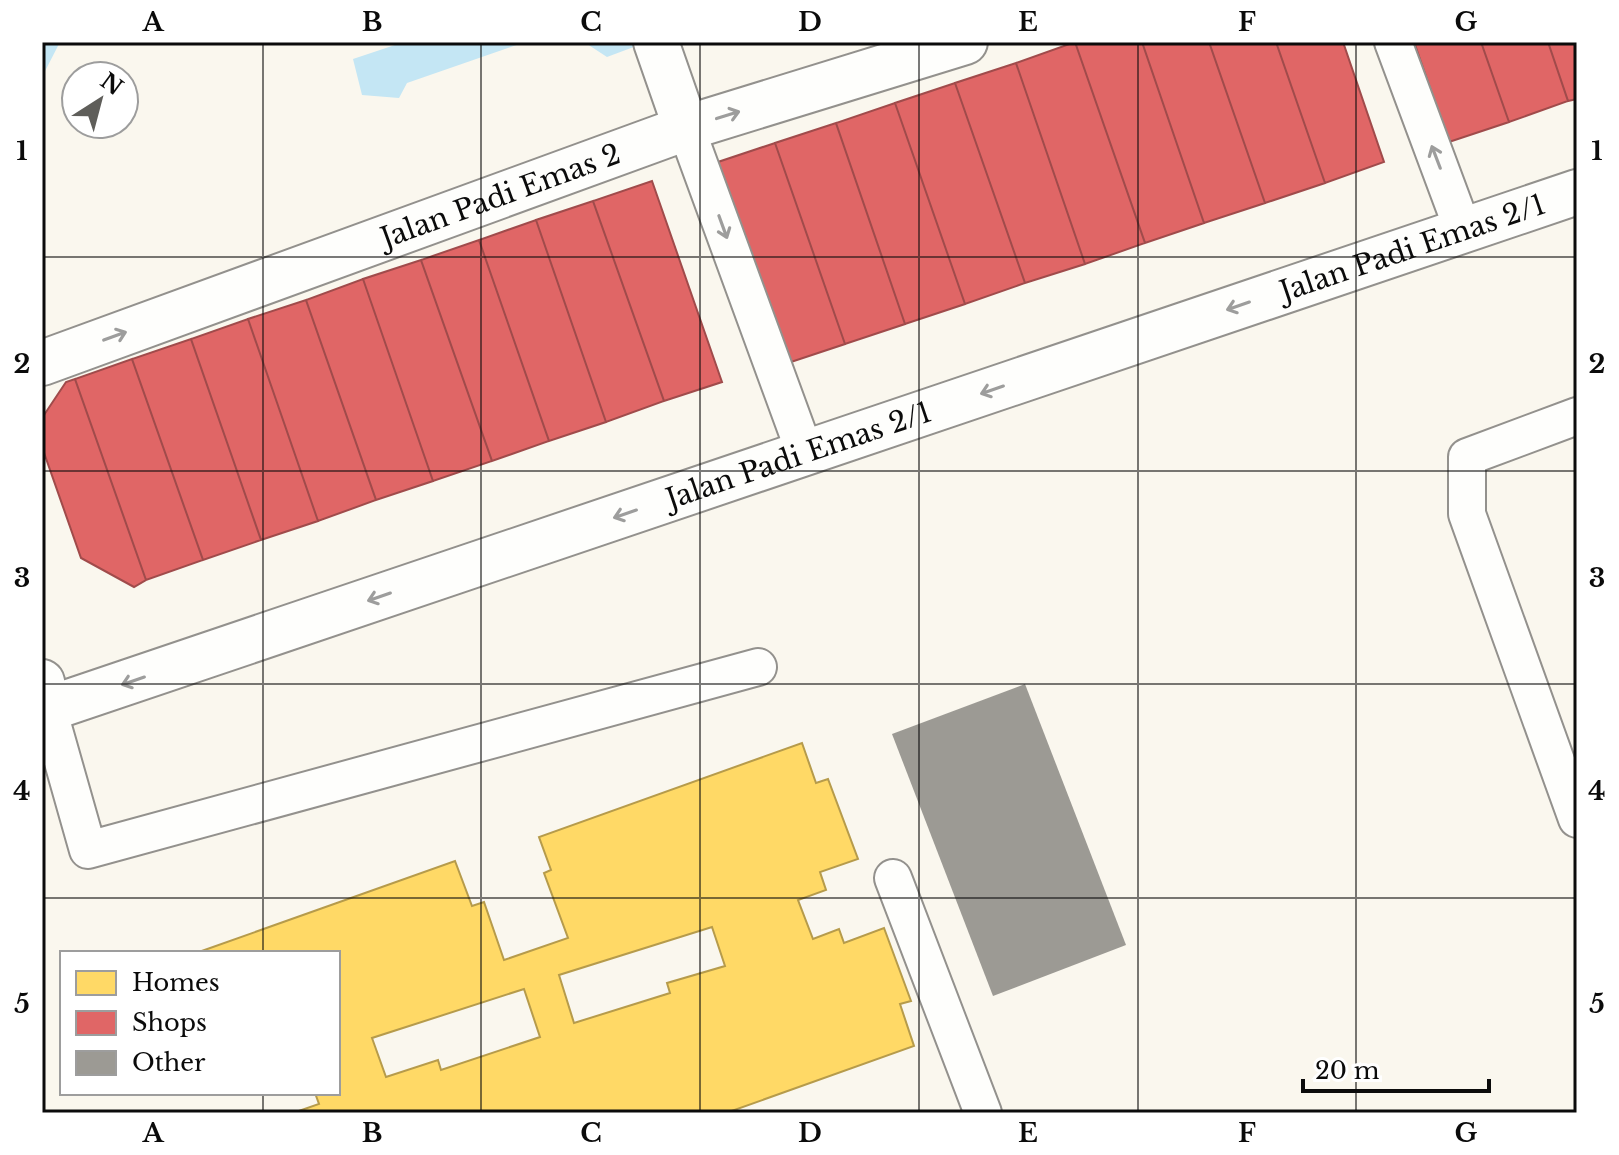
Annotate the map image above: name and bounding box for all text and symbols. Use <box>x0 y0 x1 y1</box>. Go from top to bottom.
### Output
text: A <box>141 6 164 38</box>
text: B <box>362 6 382 38</box>
text: C <box>580 6 602 38</box>
text: D <box>798 6 822 38</box>
text: E <box>1018 6 1038 38</box>
text: F <box>1238 6 1256 38</box>
text: G <box>1455 6 1478 38</box>
north arrow <box>60 60 140 140</box>
text: N <box>95 67 128 101</box>
one-way arrow <box>715 107 741 122</box>
text: 1 <box>16 135 28 167</box>
text: 1 <box>1591 135 1603 167</box>
street label: Jalan Padi Emas 2 <box>372 136 625 257</box>
one-way arrow <box>1428 145 1442 170</box>
street label: Jalan Padi Emas 2/1 <box>1272 187 1550 310</box>
one-way arrow <box>716 215 731 240</box>
one-way arrow <box>1226 300 1251 315</box>
one-way arrow <box>102 328 127 342</box>
text: 2 <box>14 348 30 380</box>
text: 2 <box>1589 348 1605 380</box>
one-way arrow <box>979 383 1004 398</box>
street label: Jalan Padi Emas 2/1 <box>658 395 936 518</box>
one-way arrow <box>613 507 638 522</box>
text: 3 <box>14 562 30 594</box>
text: 3 <box>1589 562 1605 594</box>
one-way arrow <box>367 591 392 606</box>
one-way arrow <box>121 674 146 689</box>
text: 4 <box>13 775 31 807</box>
text: 4 <box>1588 775 1606 807</box>
legend <box>60 951 340 1095</box>
text: Homes <box>132 968 220 997</box>
text: 5 <box>14 988 30 1020</box>
text: 5 <box>1589 988 1605 1020</box>
text: Shops <box>132 1008 207 1037</box>
scale bar <box>1303 1043 1489 1093</box>
text: Other <box>132 1048 206 1077</box>
text: 20 m <box>1315 1056 1380 1085</box>
text: A <box>141 1117 164 1149</box>
text: B <box>362 1117 382 1149</box>
text: C <box>580 1117 602 1149</box>
text: D <box>798 1117 822 1149</box>
text: E <box>1018 1117 1038 1149</box>
text: F <box>1238 1117 1256 1149</box>
text: G <box>1455 1117 1478 1149</box>

